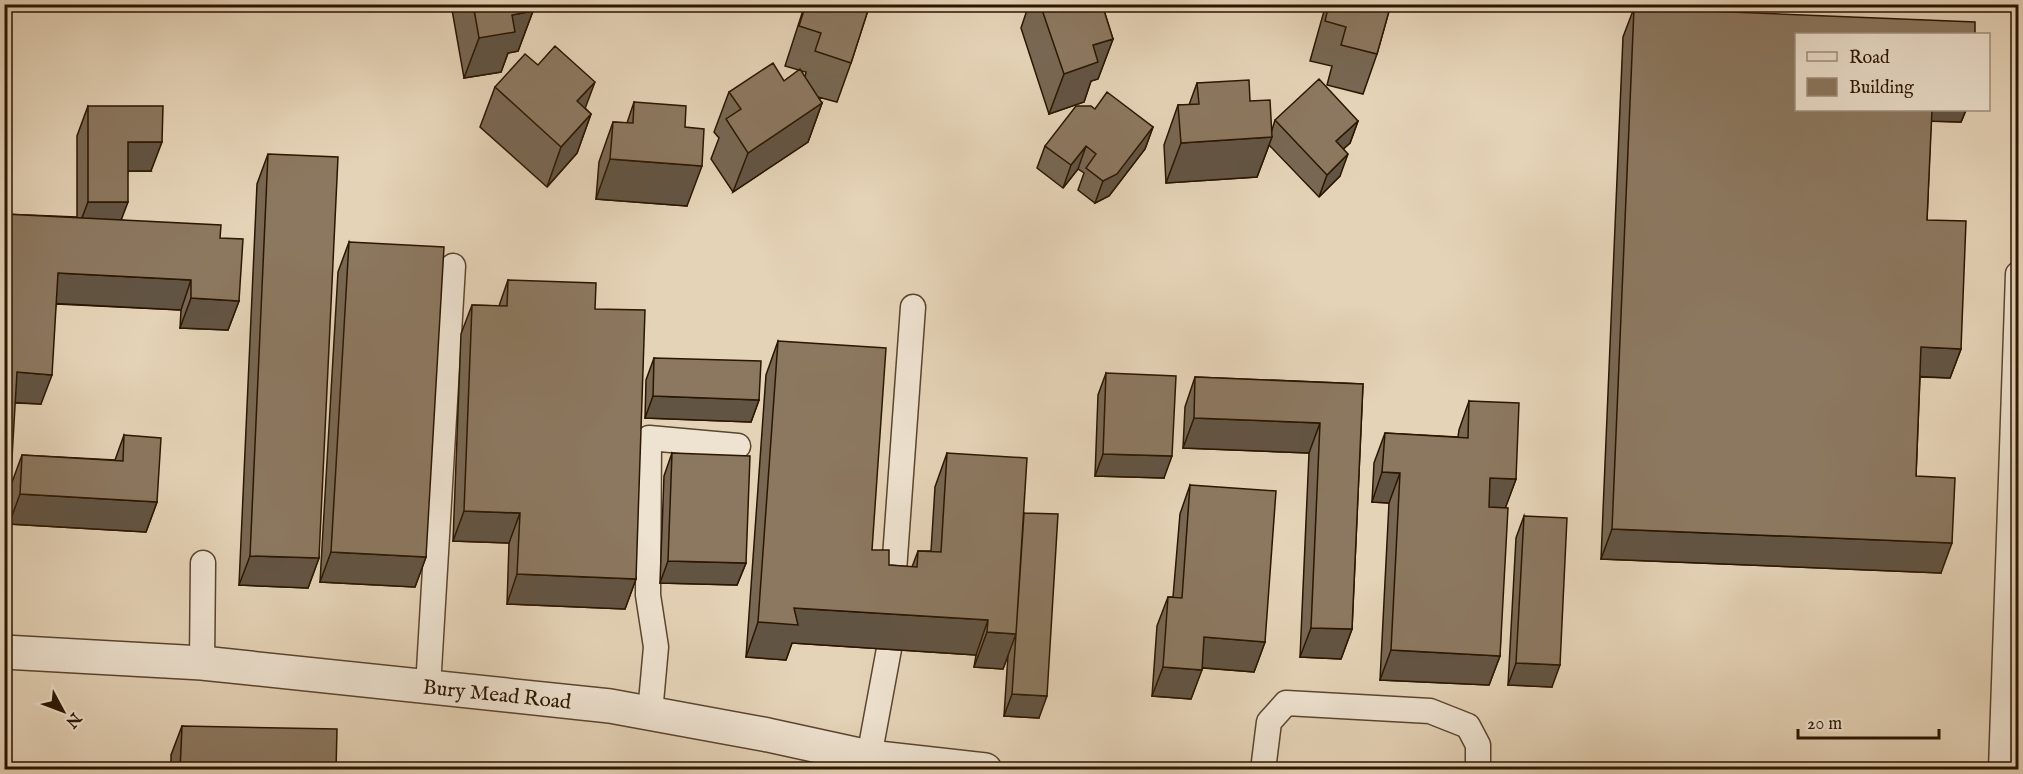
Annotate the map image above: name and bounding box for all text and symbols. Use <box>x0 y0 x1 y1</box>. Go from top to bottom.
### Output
legend <box>1795 33 1990 111</box>
text: Road <box>1849 47 1890 70</box>
text: Building <box>1849 77 1914 100</box>
street label: Bury Mead Road <box>421 674 573 717</box>
north arrow <box>33 681 93 741</box>
scale bar <box>1798 702 1939 740</box>
text: N <box>61 707 86 731</box>
text: 20 m <box>1807 713 1842 736</box>

